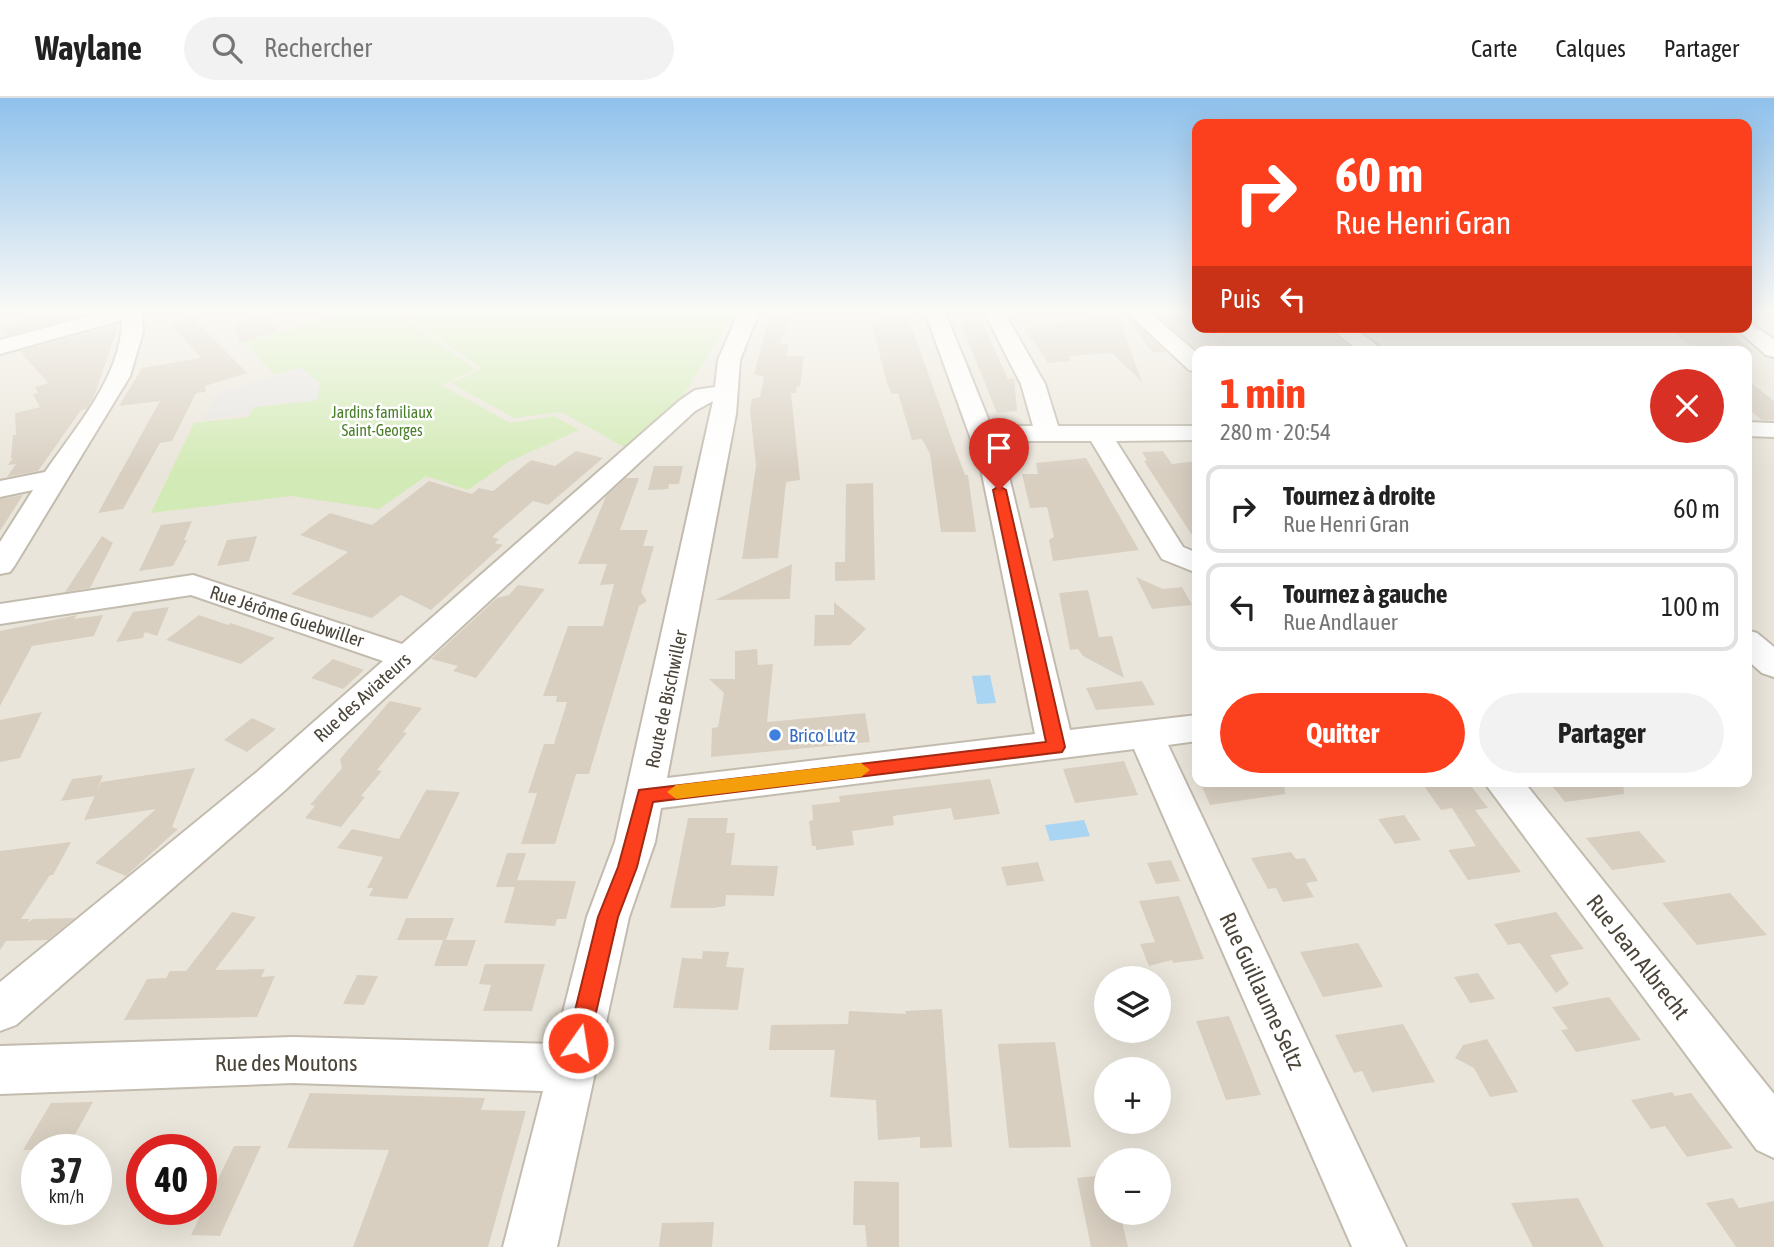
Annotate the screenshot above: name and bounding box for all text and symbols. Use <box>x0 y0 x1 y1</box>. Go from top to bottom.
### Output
search box <box>184 17 674 80</box>
text: Waylane <box>35 29 142 67</box>
icon: search <box>208 29 246 67</box>
text: Rechercher <box>264 33 372 63</box>
text: Carte <box>1471 35 1517 62</box>
text: Calques <box>1555 35 1626 62</box>
text: Partager <box>1664 35 1739 62</box>
text: 60 m <box>1335 146 1423 202</box>
icon: right <box>1220 147 1311 238</box>
text: Rue Henri Gran <box>1335 204 1511 241</box>
icon: left <box>1274 280 1312 318</box>
text: Puis <box>1220 284 1260 314</box>
text: 1 min <box>1220 369 1306 417</box>
button: close <box>1650 369 1724 443</box>
park label: Jardins familiaux Saint-Georges <box>332 403 433 440</box>
pin <box>969 418 1029 490</box>
text: 280 m · 20:54 <box>1220 419 1331 445</box>
icon: arrive <box>980 429 1018 467</box>
text: Tournez à droite <box>1283 481 1436 511</box>
icon: right <box>1224 490 1262 528</box>
text: 60 m <box>1673 494 1720 524</box>
text: Rue Henri Gran <box>1283 511 1410 537</box>
text: Tournez à gauche <box>1283 579 1448 609</box>
street label: Rue Jérôme Guebwiller <box>207 581 367 651</box>
icon: left <box>1224 588 1262 626</box>
text: 100 m <box>1661 592 1720 622</box>
text: Rue Andlauer <box>1283 609 1398 635</box>
street label: Route de Bischwiller <box>641 628 691 770</box>
street label: Rue des Aviateurs <box>309 648 415 746</box>
button: Quitter <box>1220 693 1465 773</box>
button: Partager <box>1479 693 1724 773</box>
place label: Brico Lutz <box>789 724 856 746</box>
marker: Brico Lutz <box>767 727 783 743</box>
street label: Rue Jean Albrecht <box>1581 890 1695 1024</box>
street label: Rue Guillaume Seltz <box>1214 908 1310 1074</box>
map controls <box>1094 966 1171 1225</box>
button: layers <box>1094 966 1171 1043</box>
position arrow <box>541 1006 615 1080</box>
street label: Rue des Moutons <box>215 1050 357 1076</box>
button: + <box>1094 1057 1171 1134</box>
speed limit sign: 40 <box>126 1134 217 1225</box>
button: − <box>1094 1148 1171 1225</box>
text: 37 <box>50 1150 83 1190</box>
text: km/h <box>49 1186 84 1207</box>

